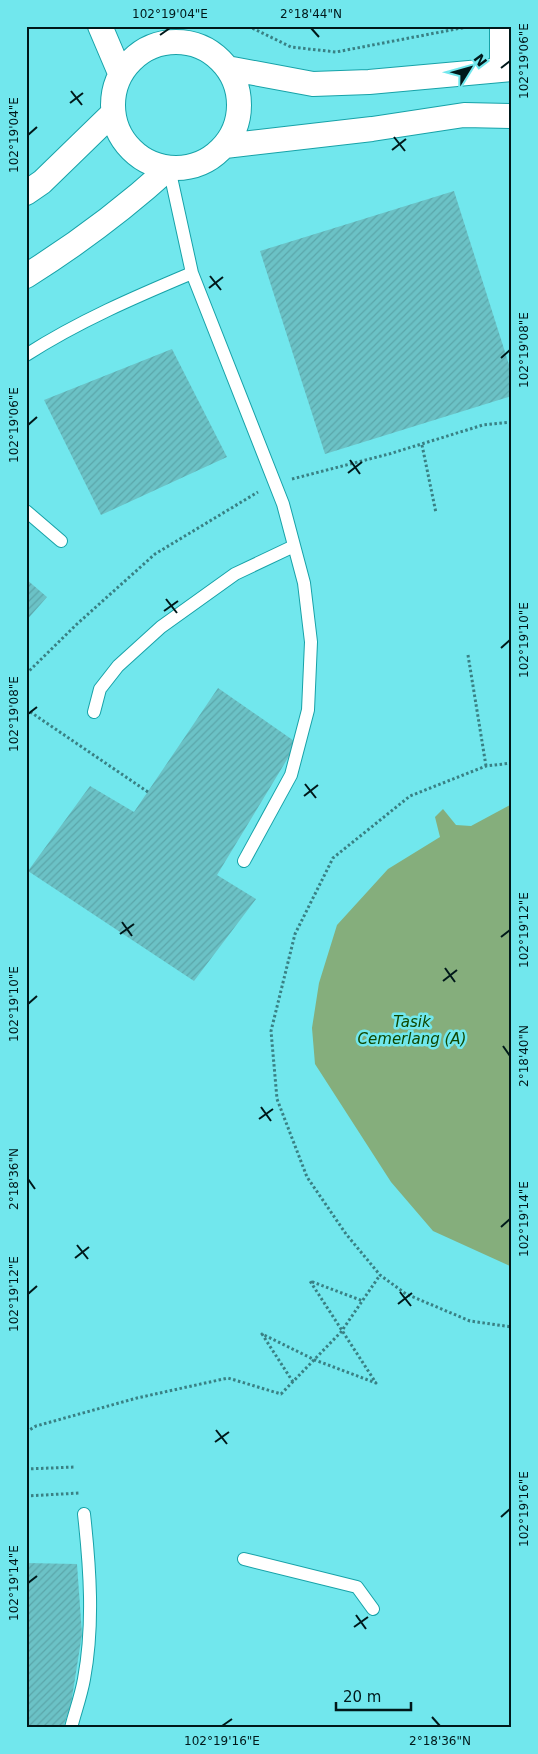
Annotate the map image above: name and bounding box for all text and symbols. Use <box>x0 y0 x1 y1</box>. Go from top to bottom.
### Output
text: 102°19'04"E <box>132 7 208 21</box>
text: 2°18'44"N <box>280 7 342 21</box>
text: 102°19'06"E <box>517 23 531 99</box>
north arrow <box>446 42 496 92</box>
text: N <box>470 51 490 70</box>
text: 102°19'04"E <box>7 97 21 173</box>
text: 102°19'08"E <box>517 312 531 388</box>
text: 102°19'06"E <box>7 387 21 463</box>
text: 102°19'10"E <box>517 602 531 678</box>
text: 102°19'08"E <box>7 676 21 752</box>
text: 102°19'12"E <box>517 892 531 968</box>
text: 102°19'10"E <box>7 966 21 1042</box>
water label: Tasik Cemerlang (A) <box>358 1013 466 1048</box>
text: 2°18'40"N <box>517 1025 531 1087</box>
text: 2°18'36"N <box>7 1148 21 1210</box>
text: 102°19'14"E <box>517 1181 531 1257</box>
text: 102°19'12"E <box>7 1256 21 1332</box>
text: 102°19'16"E <box>517 1471 531 1547</box>
text: 102°19'14"E <box>7 1545 21 1621</box>
scale bar <box>336 1679 410 1711</box>
text: 20 m <box>343 1688 381 1706</box>
text: 102°19'16"E <box>184 1734 260 1748</box>
text: 2°18'36"N <box>409 1734 471 1748</box>

